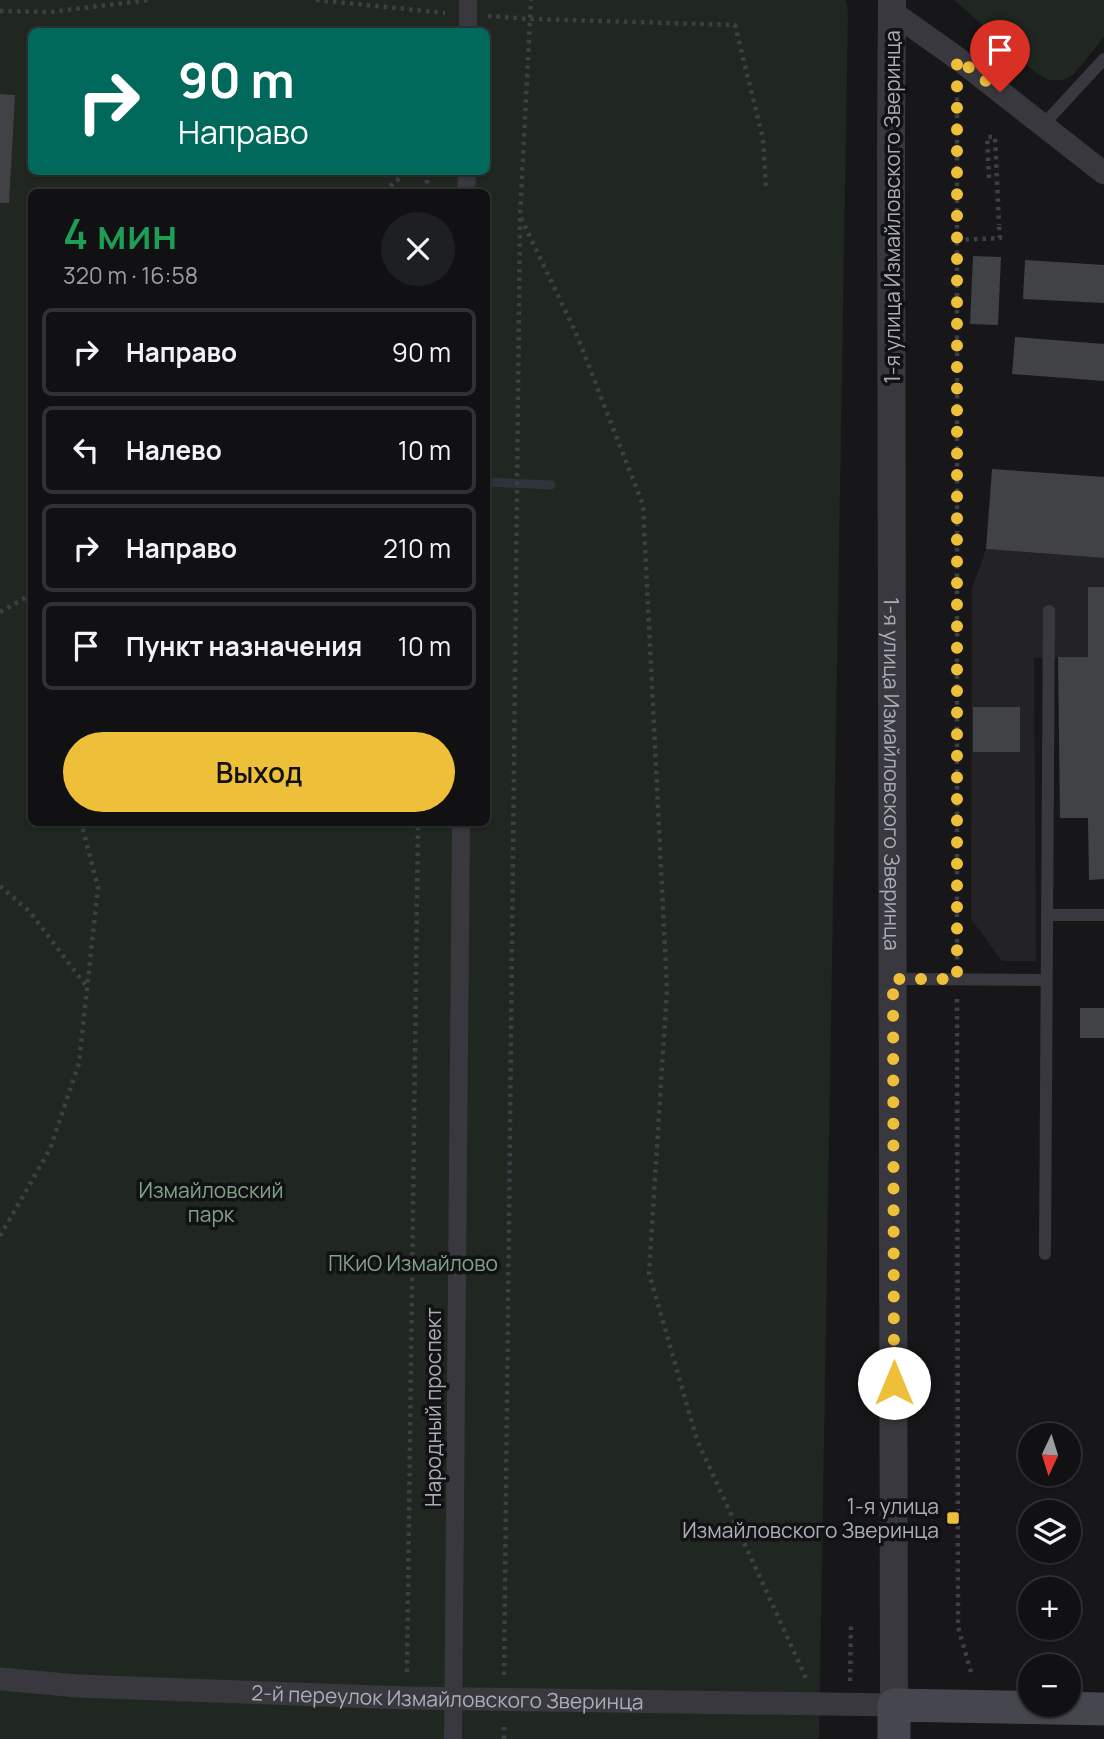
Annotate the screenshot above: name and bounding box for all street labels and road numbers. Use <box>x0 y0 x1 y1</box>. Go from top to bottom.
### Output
street label: 1-я улица Измайловского Зверинца <box>878 30 906 384</box>
street label: 1-я улица Измайловского Зверинца <box>878 597 907 951</box>
street label: Народный проспект <box>419 1307 447 1507</box>
street label: 2-й переулок Измайловского Зверинца <box>251 1678 644 1715</box>

